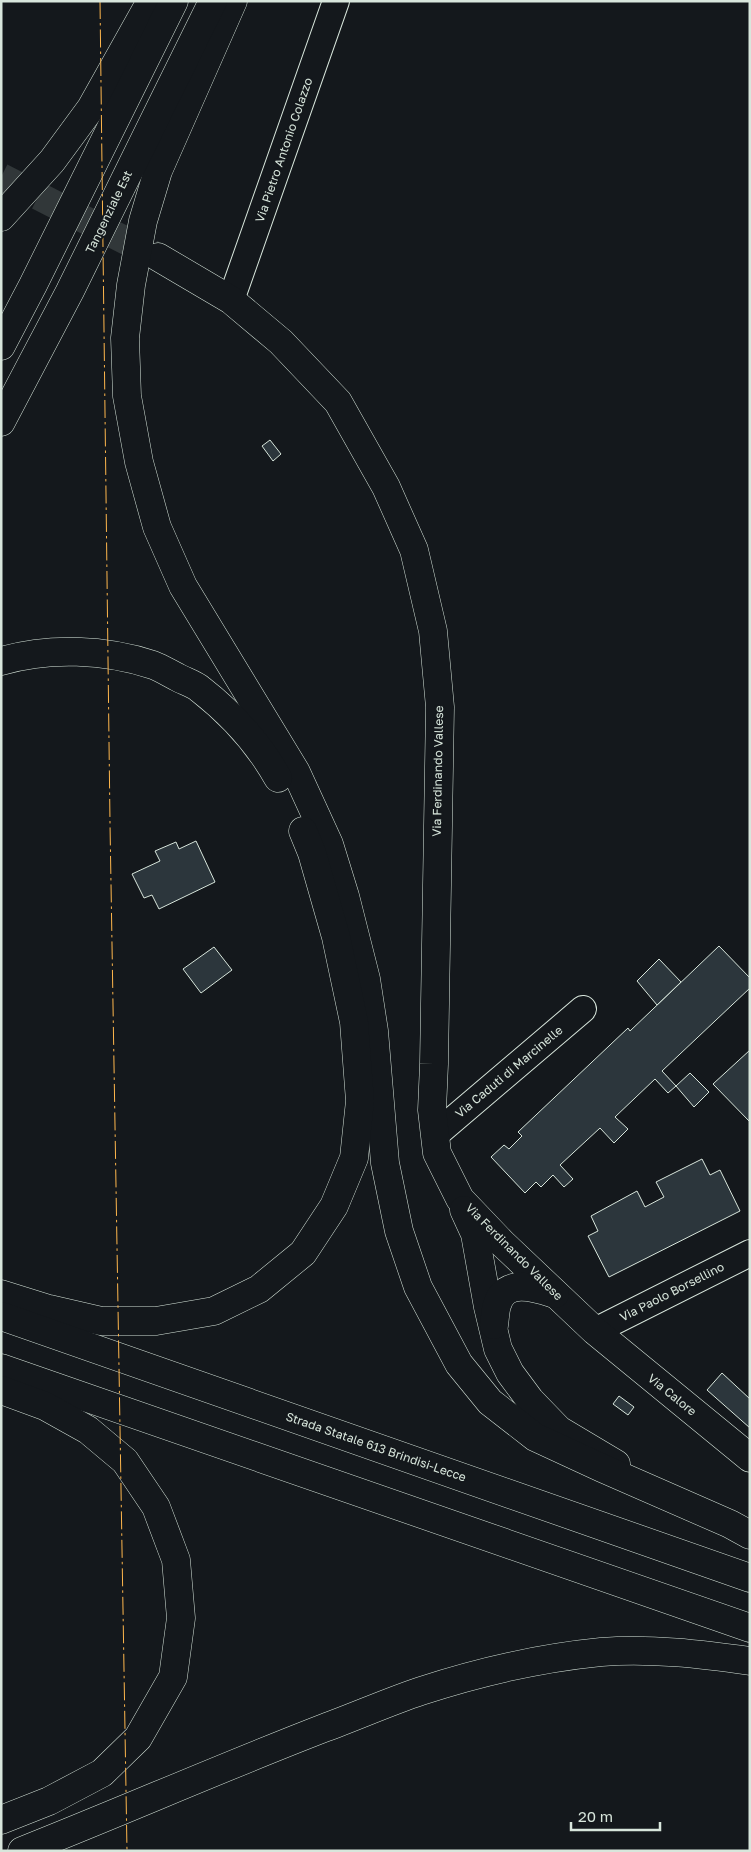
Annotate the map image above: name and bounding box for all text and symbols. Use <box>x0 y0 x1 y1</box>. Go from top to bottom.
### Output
street label: Via Pietro Antonio Colazzo <box>252 75 315 224</box>
street label: Tangenziale Est <box>82 168 135 256</box>
street label: Via Ferdinando Vallese <box>429 705 446 837</box>
street label: Via Caduti di Marcinelle <box>452 1022 565 1121</box>
street label: Via Ferdinando Vallese <box>463 1200 566 1303</box>
street label: Via Paolo Borsellino <box>617 1259 727 1324</box>
street label: Via Calore <box>645 1370 700 1419</box>
street label: Strada Statale 613 Brindisi-Lecce <box>284 1409 468 1485</box>
scale bar <box>571 1800 660 1832</box>
text: 20 m <box>578 1807 613 1825</box>

